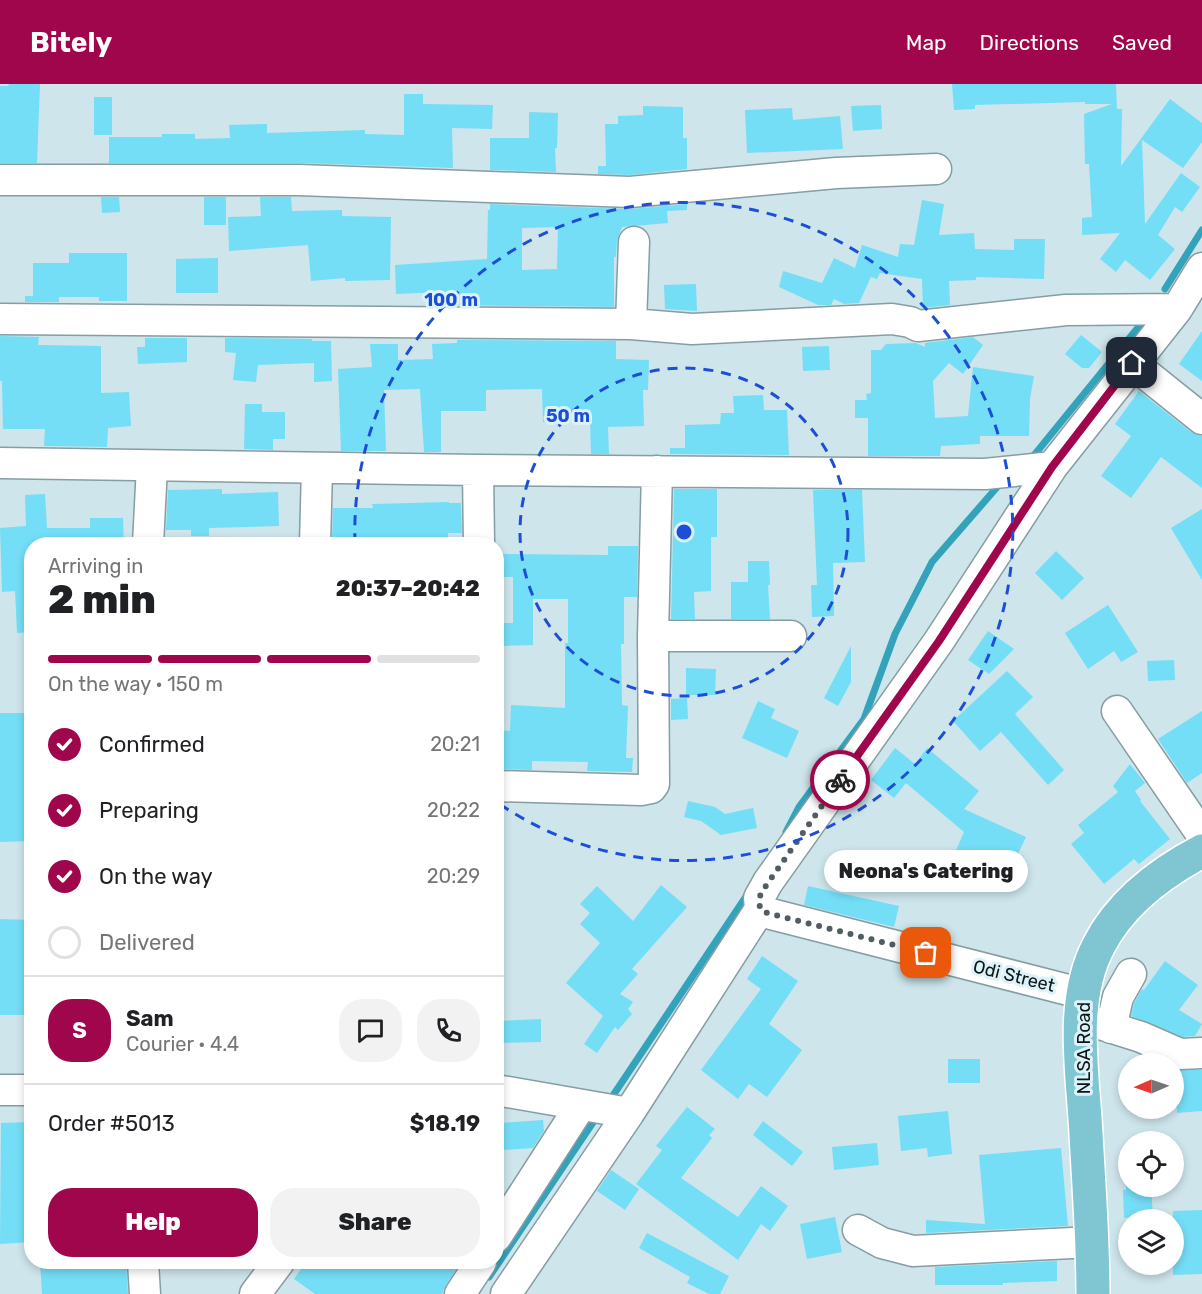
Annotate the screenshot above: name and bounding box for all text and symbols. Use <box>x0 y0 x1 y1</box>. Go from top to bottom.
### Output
text: Bitely <box>30 26 112 59</box>
text: Map <box>906 30 947 55</box>
text: Directions <box>980 30 1079 55</box>
text: Saved <box>1112 30 1172 55</box>
text: 100 m <box>424 289 478 311</box>
pin <box>1106 337 1157 388</box>
icon: home <box>1115 346 1148 379</box>
text: 50 m <box>546 405 590 427</box>
centre of rings <box>674 522 694 542</box>
text: Arriving in <box>48 554 143 578</box>
text: 20:37–20:42 <box>336 575 480 602</box>
text: 2 min <box>48 577 156 623</box>
text: On the way · 150 m <box>48 672 223 696</box>
icon: check <box>48 728 81 761</box>
text: Confirmed <box>99 731 205 758</box>
text: 20:21 <box>430 732 480 756</box>
courier <box>810 750 870 810</box>
icon: bike <box>824 764 857 797</box>
icon: check <box>48 794 81 827</box>
text: Preparing <box>99 797 199 824</box>
text: 20:22 <box>427 798 480 822</box>
callout: Neona's Catering <box>824 851 1028 893</box>
text: Neona's Catering <box>839 859 1013 883</box>
icon: check <box>48 860 81 893</box>
text: On the way <box>99 863 213 890</box>
text: 20:29 <box>427 864 480 888</box>
pin <box>900 927 951 978</box>
text: Delivered <box>99 929 195 956</box>
icon: bag <box>909 936 942 969</box>
street label: Odi Street <box>971 955 1057 997</box>
button: chat <box>339 999 402 1062</box>
button: phone <box>417 999 480 1062</box>
street label: NLSA Road <box>1073 1002 1095 1094</box>
text: Sam <box>126 1005 174 1032</box>
text: S <box>72 1017 87 1044</box>
text: Courier · 4.4 <box>126 1032 239 1056</box>
north arrow <box>1118 1053 1184 1119</box>
map controls <box>1118 1053 1184 1275</box>
text: Order #5013 <box>48 1110 175 1137</box>
text: $18.19 <box>410 1110 480 1137</box>
button: locate <box>1118 1131 1184 1197</box>
button: Help <box>48 1188 258 1257</box>
button: Share <box>270 1188 480 1257</box>
button: layers <box>1118 1209 1184 1275</box>

